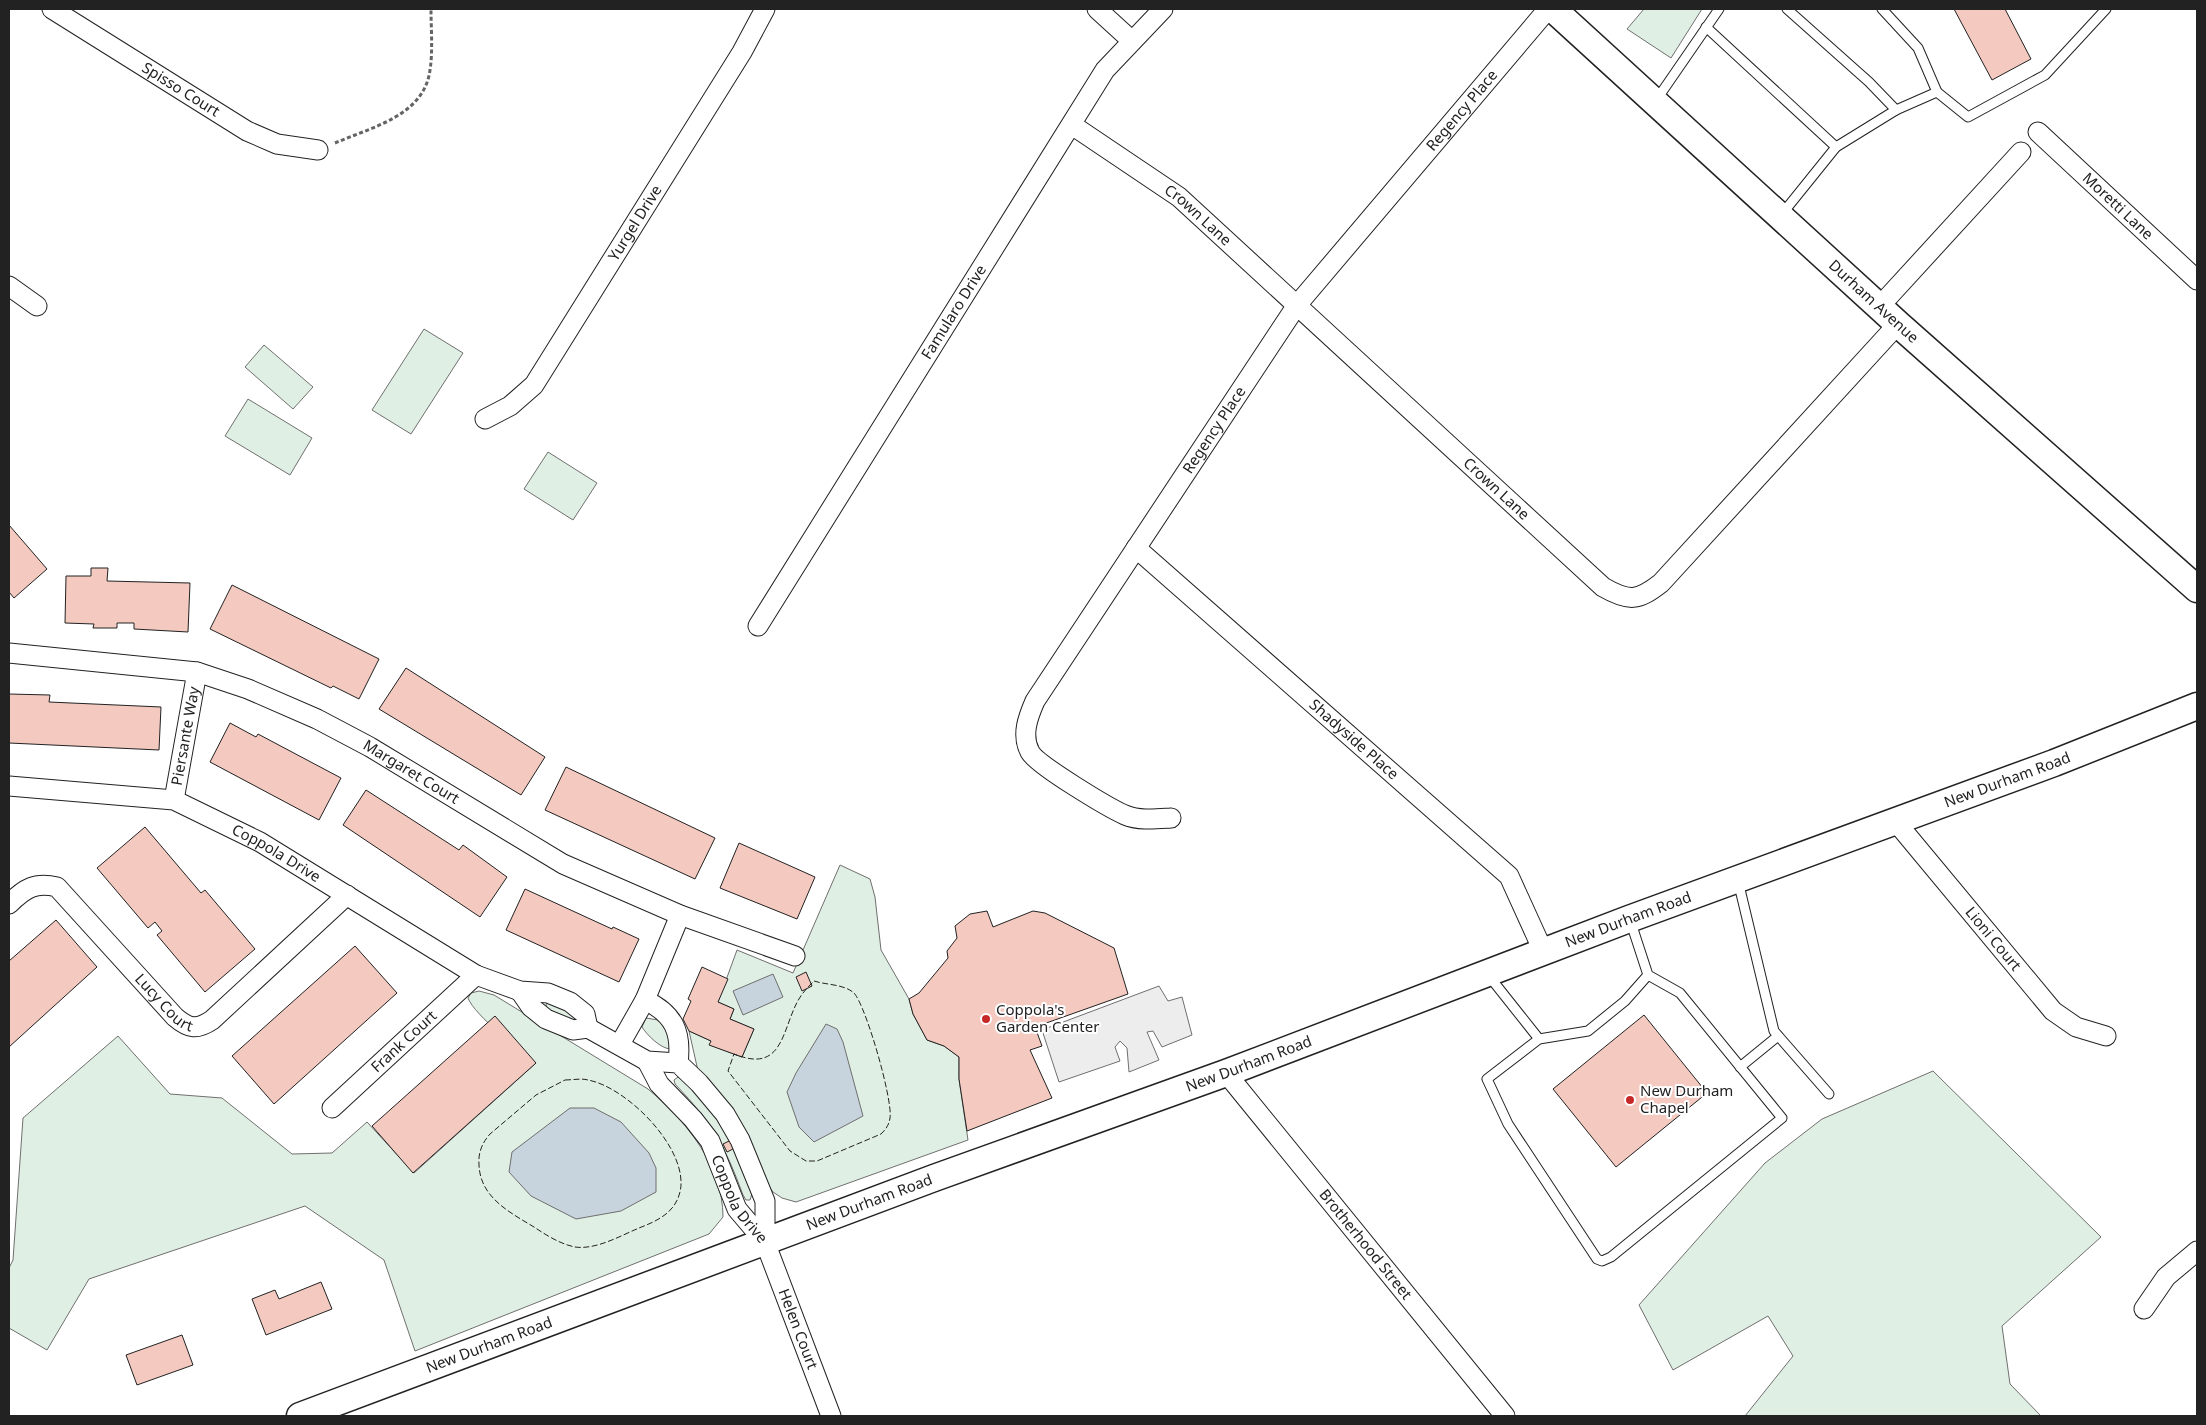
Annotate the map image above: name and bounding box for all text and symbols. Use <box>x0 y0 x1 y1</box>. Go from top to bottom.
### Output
street label: Spisso Court <box>139 57 225 121</box>
street label: Regency Place <box>1421 65 1501 155</box>
street label: Moretti Lane <box>2079 168 2158 243</box>
street label: Crown Lane <box>1161 179 1236 249</box>
street label: Yurgel Drive <box>603 181 666 264</box>
street label: Durham Avenue <box>1825 255 1923 347</box>
street label: Famularo Drive <box>916 261 990 363</box>
street label: Regency Place <box>1177 382 1249 477</box>
street label: Crown Lane <box>1460 453 1534 524</box>
street label: Piersante Way <box>166 685 203 787</box>
street label: Shadyside Place <box>1306 694 1403 783</box>
street label: Margaret Court <box>360 734 464 808</box>
street label: New Durham Road <box>1941 746 2073 812</box>
street label: Coppola Drive <box>229 819 325 886</box>
street label: New Durham Road <box>1562 886 1694 952</box>
street label: Lioni Court <box>1961 902 2027 975</box>
street label: Lucy Court <box>131 969 196 1036</box>
place label: Coppola's Garden Center <box>996 999 1099 1036</box>
street label: Frank Court <box>366 1005 441 1076</box>
marker: Coppola's Garden Center <box>980 1013 992 1025</box>
street label: New Durham Road <box>1183 1030 1314 1096</box>
place label: New Durham Chapel <box>1640 1080 1733 1117</box>
marker: New Durham Chapel <box>1624 1094 1636 1106</box>
street label: Coppola Drive <box>707 1152 773 1247</box>
street label: New Durham Road <box>803 1169 935 1234</box>
street label: Brotherhood Street <box>1315 1185 1417 1304</box>
street label: Helen Court <box>775 1286 823 1372</box>
street label: New Durham Road <box>423 1311 555 1377</box>

